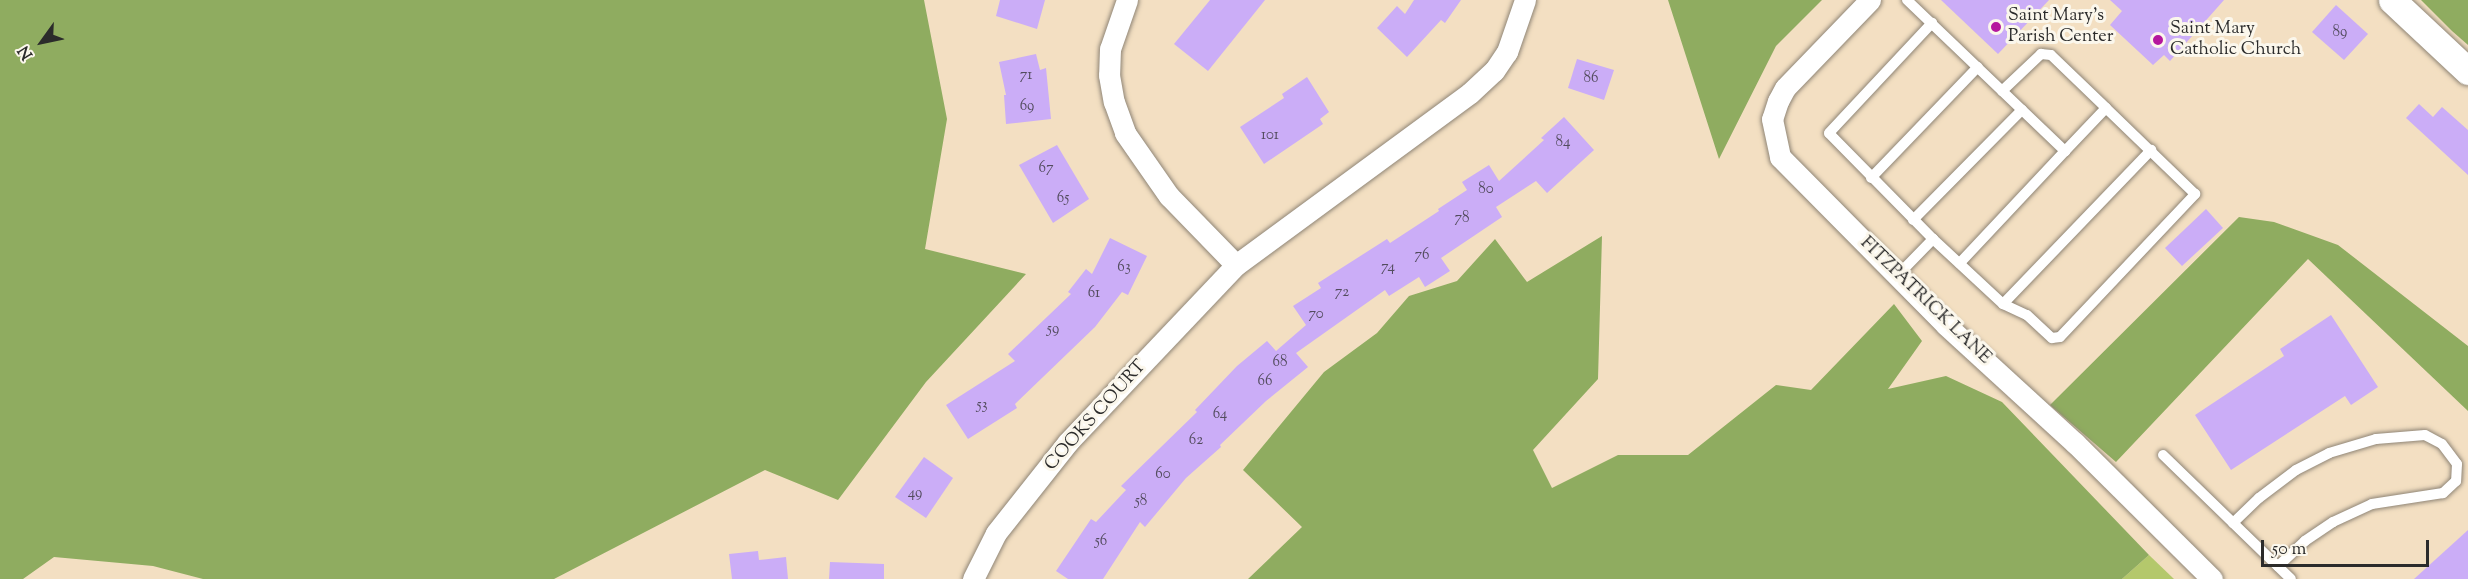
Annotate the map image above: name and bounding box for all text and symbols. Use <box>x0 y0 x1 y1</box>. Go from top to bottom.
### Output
place label: Saint Mary's Parish Center <box>2008 6 2113 48</box>
north arrow <box>12 12 72 72</box>
place label: Saint Mary Catholic Church <box>2170 19 2301 62</box>
marker: Saint Mary's Parish Center <box>1989 20 2003 34</box>
house number: 89 <box>2333 24 2347 42</box>
marker: Saint Mary Catholic Church <box>2151 33 2165 47</box>
text: N <box>13 40 40 64</box>
house number: 71 <box>1020 67 1032 85</box>
house number: 86 <box>1584 70 1598 88</box>
house number: 69 <box>1020 98 1034 116</box>
house number: 101 <box>1261 127 1279 145</box>
house number: 84 <box>1556 134 1570 152</box>
house number: 67 <box>1039 160 1053 178</box>
house number: 80 <box>1478 181 1494 199</box>
house number: 65 <box>1057 190 1069 208</box>
house number: 78 <box>1454 210 1470 228</box>
street label: FITZPATRICK LANE <box>1855 233 1995 369</box>
house number: 76 <box>1415 247 1429 265</box>
house number: 63 <box>1117 259 1131 277</box>
house number: 74 <box>1381 259 1395 277</box>
house number: 72 <box>1335 284 1349 302</box>
house number: 61 <box>1088 285 1100 303</box>
house number: 70 <box>1308 306 1324 324</box>
house number: 59 <box>1047 321 1059 339</box>
house number: 68 <box>1273 354 1287 372</box>
street label: COOKS COURT <box>1041 356 1151 476</box>
house number: 66 <box>1258 373 1272 391</box>
house number: 53 <box>976 397 988 415</box>
house number: 64 <box>1213 406 1227 424</box>
house number: 62 <box>1189 432 1203 450</box>
house number: 60 <box>1155 466 1171 484</box>
house number: 49 <box>908 485 922 503</box>
house number: 58 <box>1135 493 1147 511</box>
scale bar <box>2264 528 2432 566</box>
house number: 56 <box>1095 533 1107 551</box>
text: 50 m <box>2272 537 2306 563</box>

